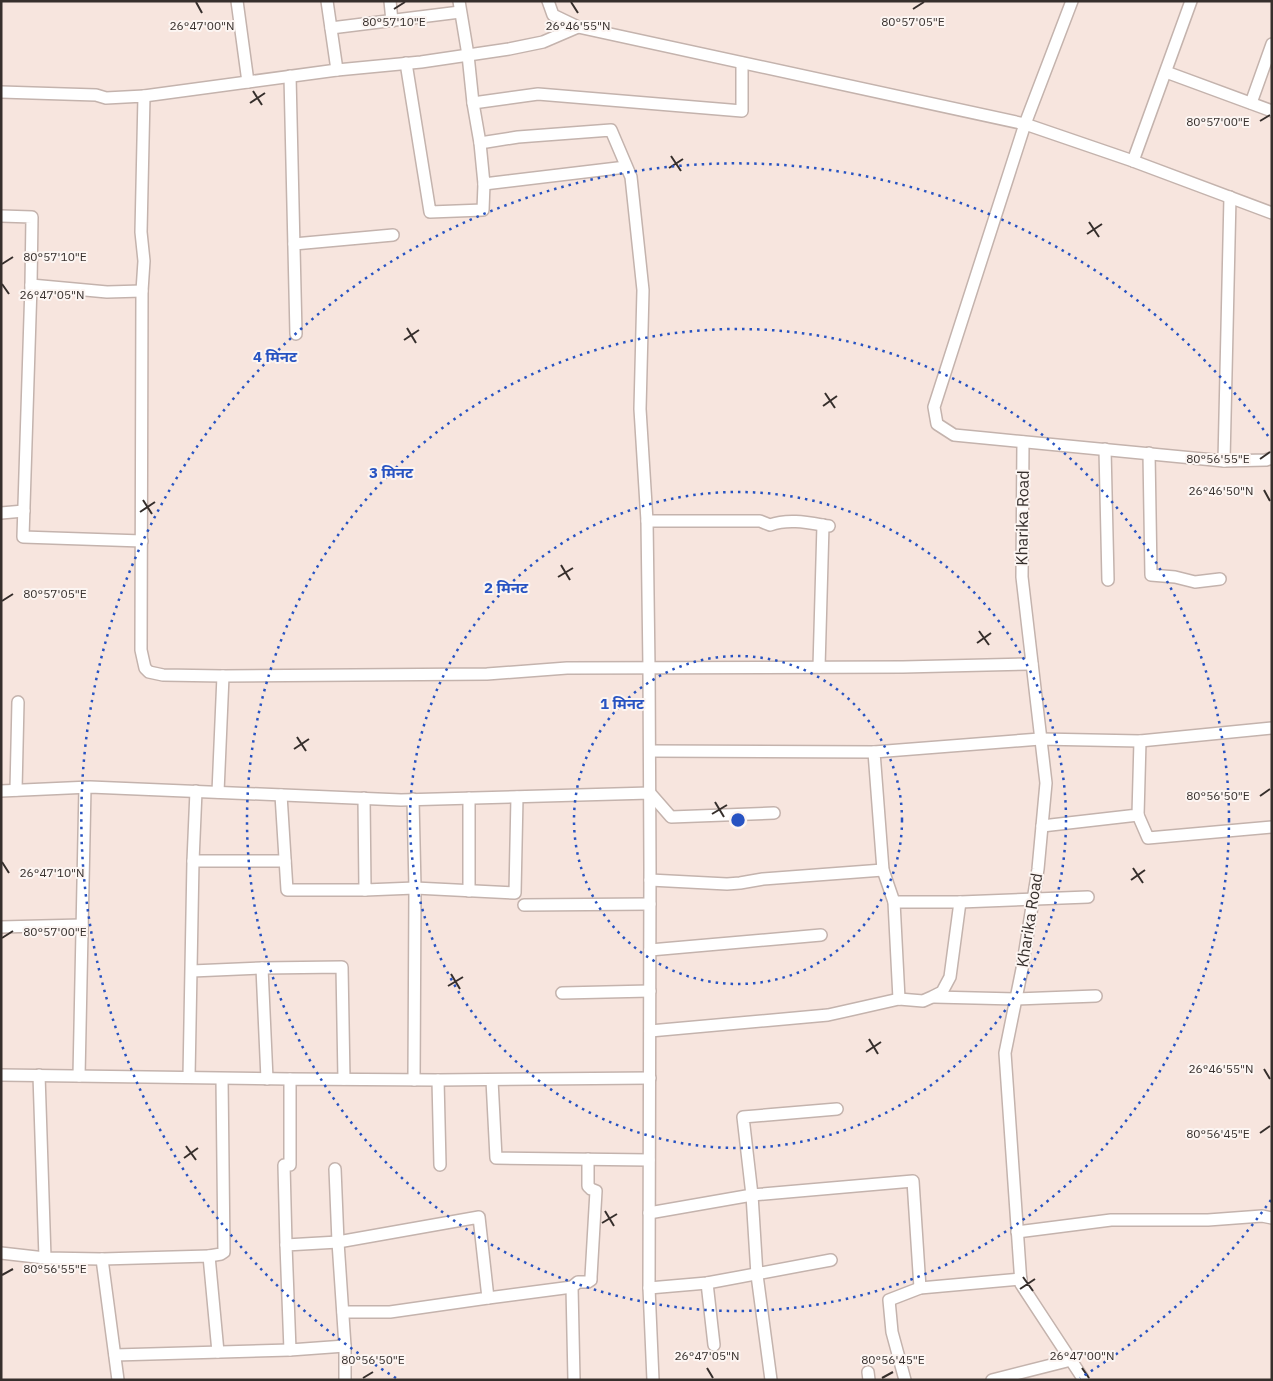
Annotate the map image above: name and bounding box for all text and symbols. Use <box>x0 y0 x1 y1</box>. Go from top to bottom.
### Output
text: 80°57'10"E <box>362 14 426 29</box>
text: 80°57'05"E <box>881 14 945 29</box>
text: 26°47'00"N <box>169 18 235 33</box>
text: 26°46'55"N <box>545 18 611 33</box>
text: 80°57'00"E <box>1186 114 1250 129</box>
text: 80°57'10"E <box>23 249 87 264</box>
text: 26°47'05"N <box>19 287 85 302</box>
text: 4 मिनट <box>253 347 298 366</box>
text: 80°56'55"E <box>1186 451 1250 466</box>
text: 3 मिनट <box>369 463 414 482</box>
street label: Kharika Road <box>1011 470 1033 566</box>
text: 26°46'50"N <box>1188 483 1254 498</box>
text: 2 मिनट <box>484 578 529 597</box>
text: 80°57'05"E <box>23 586 87 601</box>
text: 1 मिनट <box>600 694 645 713</box>
text: 80°56'50"E <box>1186 788 1250 803</box>
centre of rings <box>729 811 747 829</box>
text: 26°47'10"N <box>19 865 85 880</box>
street label: Kharika Road <box>1012 871 1046 969</box>
text: 80°57'00"E <box>23 924 87 939</box>
text: 26°46'55"N <box>1188 1061 1254 1076</box>
text: 80°56'45"E <box>1186 1126 1250 1141</box>
text: 80°56'55"E <box>23 1261 87 1276</box>
text: 26°47'05"N <box>674 1348 740 1363</box>
text: 26°47'00"N <box>1049 1348 1115 1363</box>
text: 80°56'50"E <box>341 1352 405 1367</box>
text: 80°56'45"E <box>861 1352 925 1367</box>

